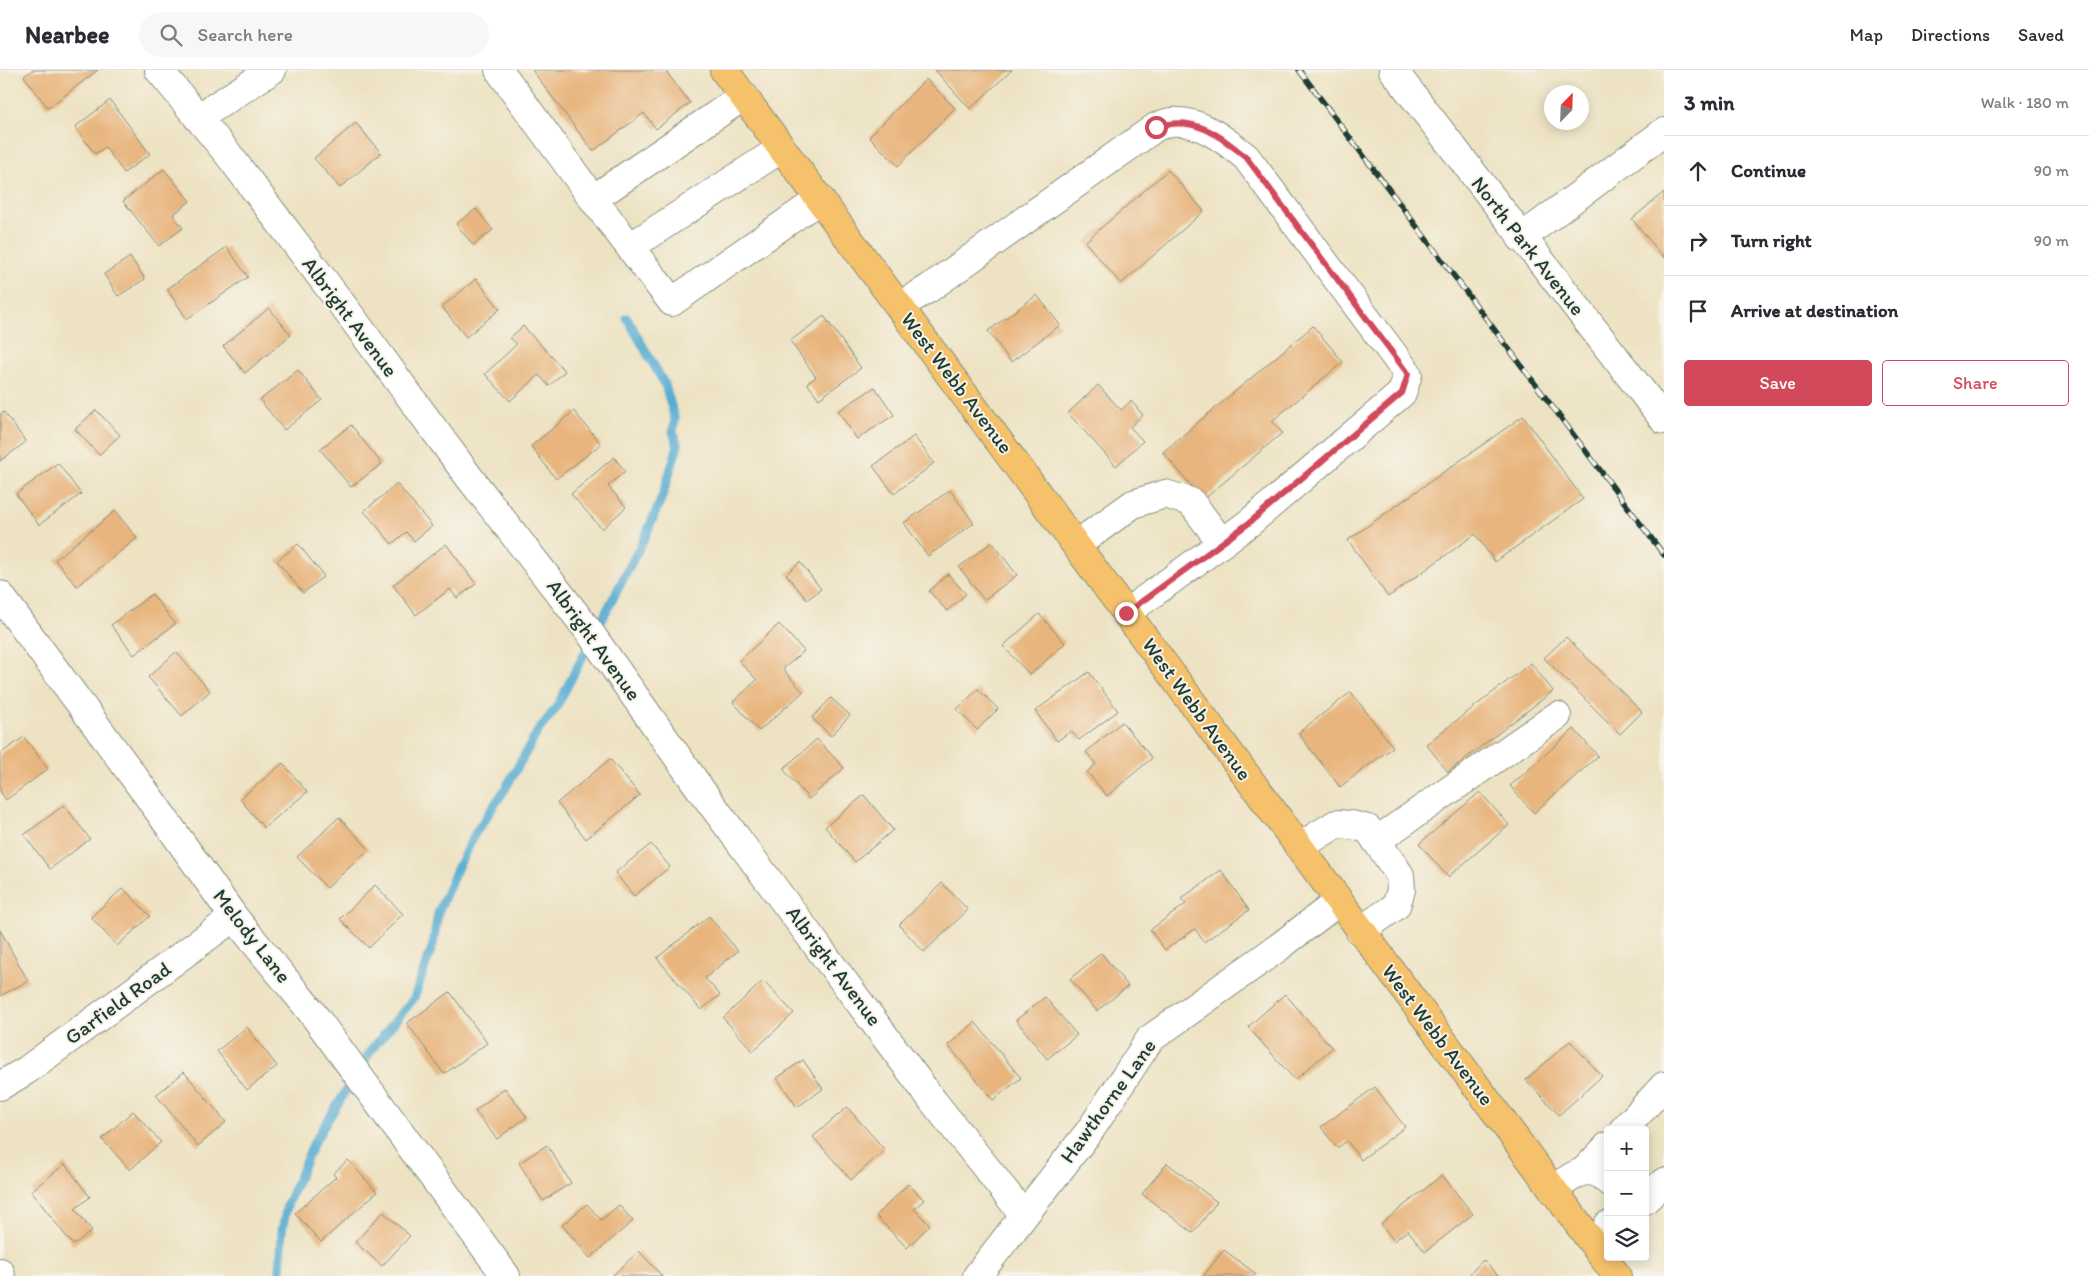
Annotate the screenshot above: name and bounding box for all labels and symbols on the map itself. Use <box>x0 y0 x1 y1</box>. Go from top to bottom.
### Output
north arrow <box>1544 85 1589 130</box>
route start <box>1145 116 1168 139</box>
street label: North Park Avenue <box>1466 171 1591 320</box>
street label: Albright Avenue <box>297 252 404 382</box>
street label: West Webb Avenue <box>896 307 1019 458</box>
street label: Albright Avenue <box>542 574 647 705</box>
route end <box>1115 602 1138 625</box>
street label: West Webb Avenue <box>1137 632 1258 785</box>
street label: Melody Lane <box>208 884 297 988</box>
street label: Albright Avenue <box>781 901 888 1031</box>
street label: Garfield Road <box>60 955 176 1049</box>
street label: West Webb Avenue <box>1377 959 1500 1110</box>
street label: Hawthorne Lane <box>1054 1034 1161 1168</box>

